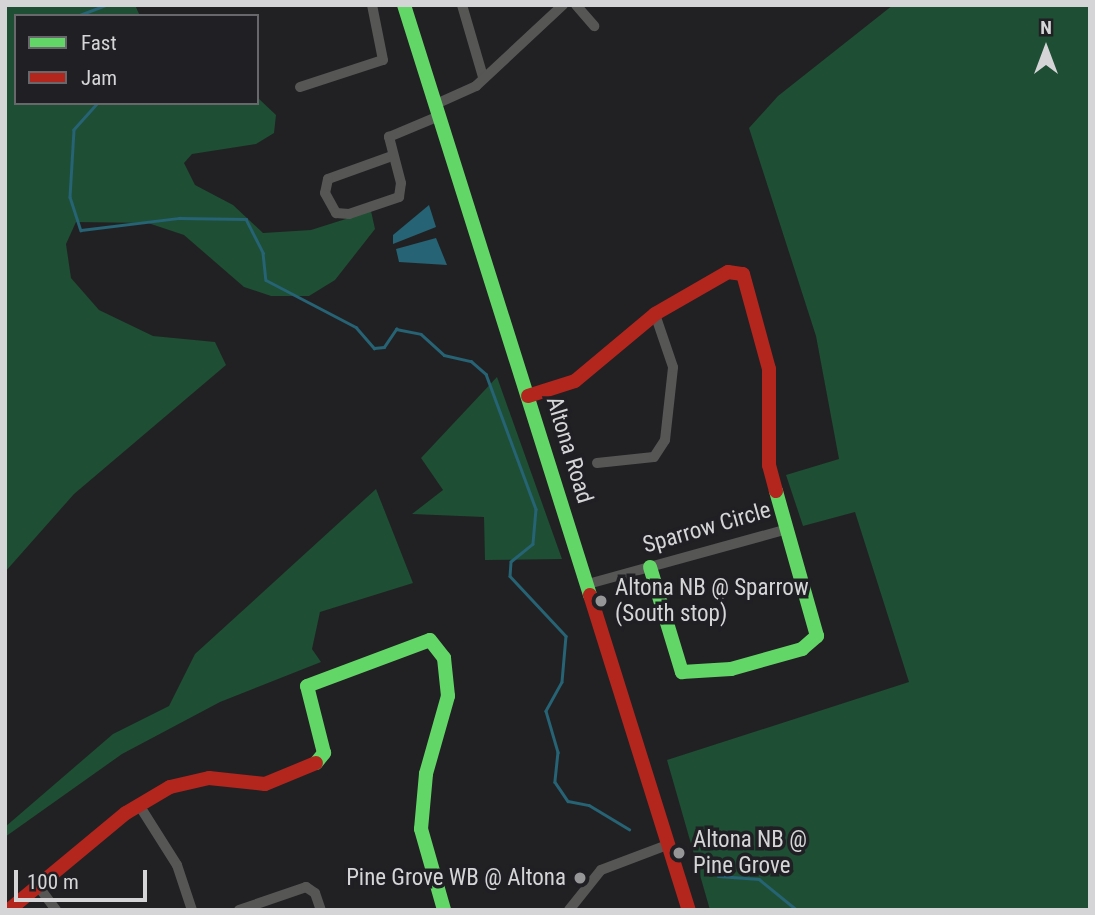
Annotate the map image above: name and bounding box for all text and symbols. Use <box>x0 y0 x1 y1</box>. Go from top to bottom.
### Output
legend <box>14 14 259 105</box>
north arrow <box>1011 14 1081 84</box>
text: N <box>1040 16 1052 39</box>
text: Fast <box>81 31 117 55</box>
text: Jam <box>81 66 117 90</box>
street label: Altona Road <box>540 393 598 507</box>
street label: Sparrow Circle <box>640 497 774 559</box>
place label: Altona NB @ Sparrow (South stop) <box>615 574 809 628</box>
marker: Altona NB @ Sparrow (South stop) <box>593 593 609 609</box>
place label: Altona NB @ Pine Grove <box>693 826 807 880</box>
marker: Altona NB @ Pine Grove <box>671 845 687 861</box>
scale bar <box>18 856 150 900</box>
place label: Pine Grove WB @ Altona <box>346 864 566 892</box>
text: 100 m <box>27 870 79 894</box>
marker: Pine Grove WB @ Altona <box>572 870 588 886</box>

